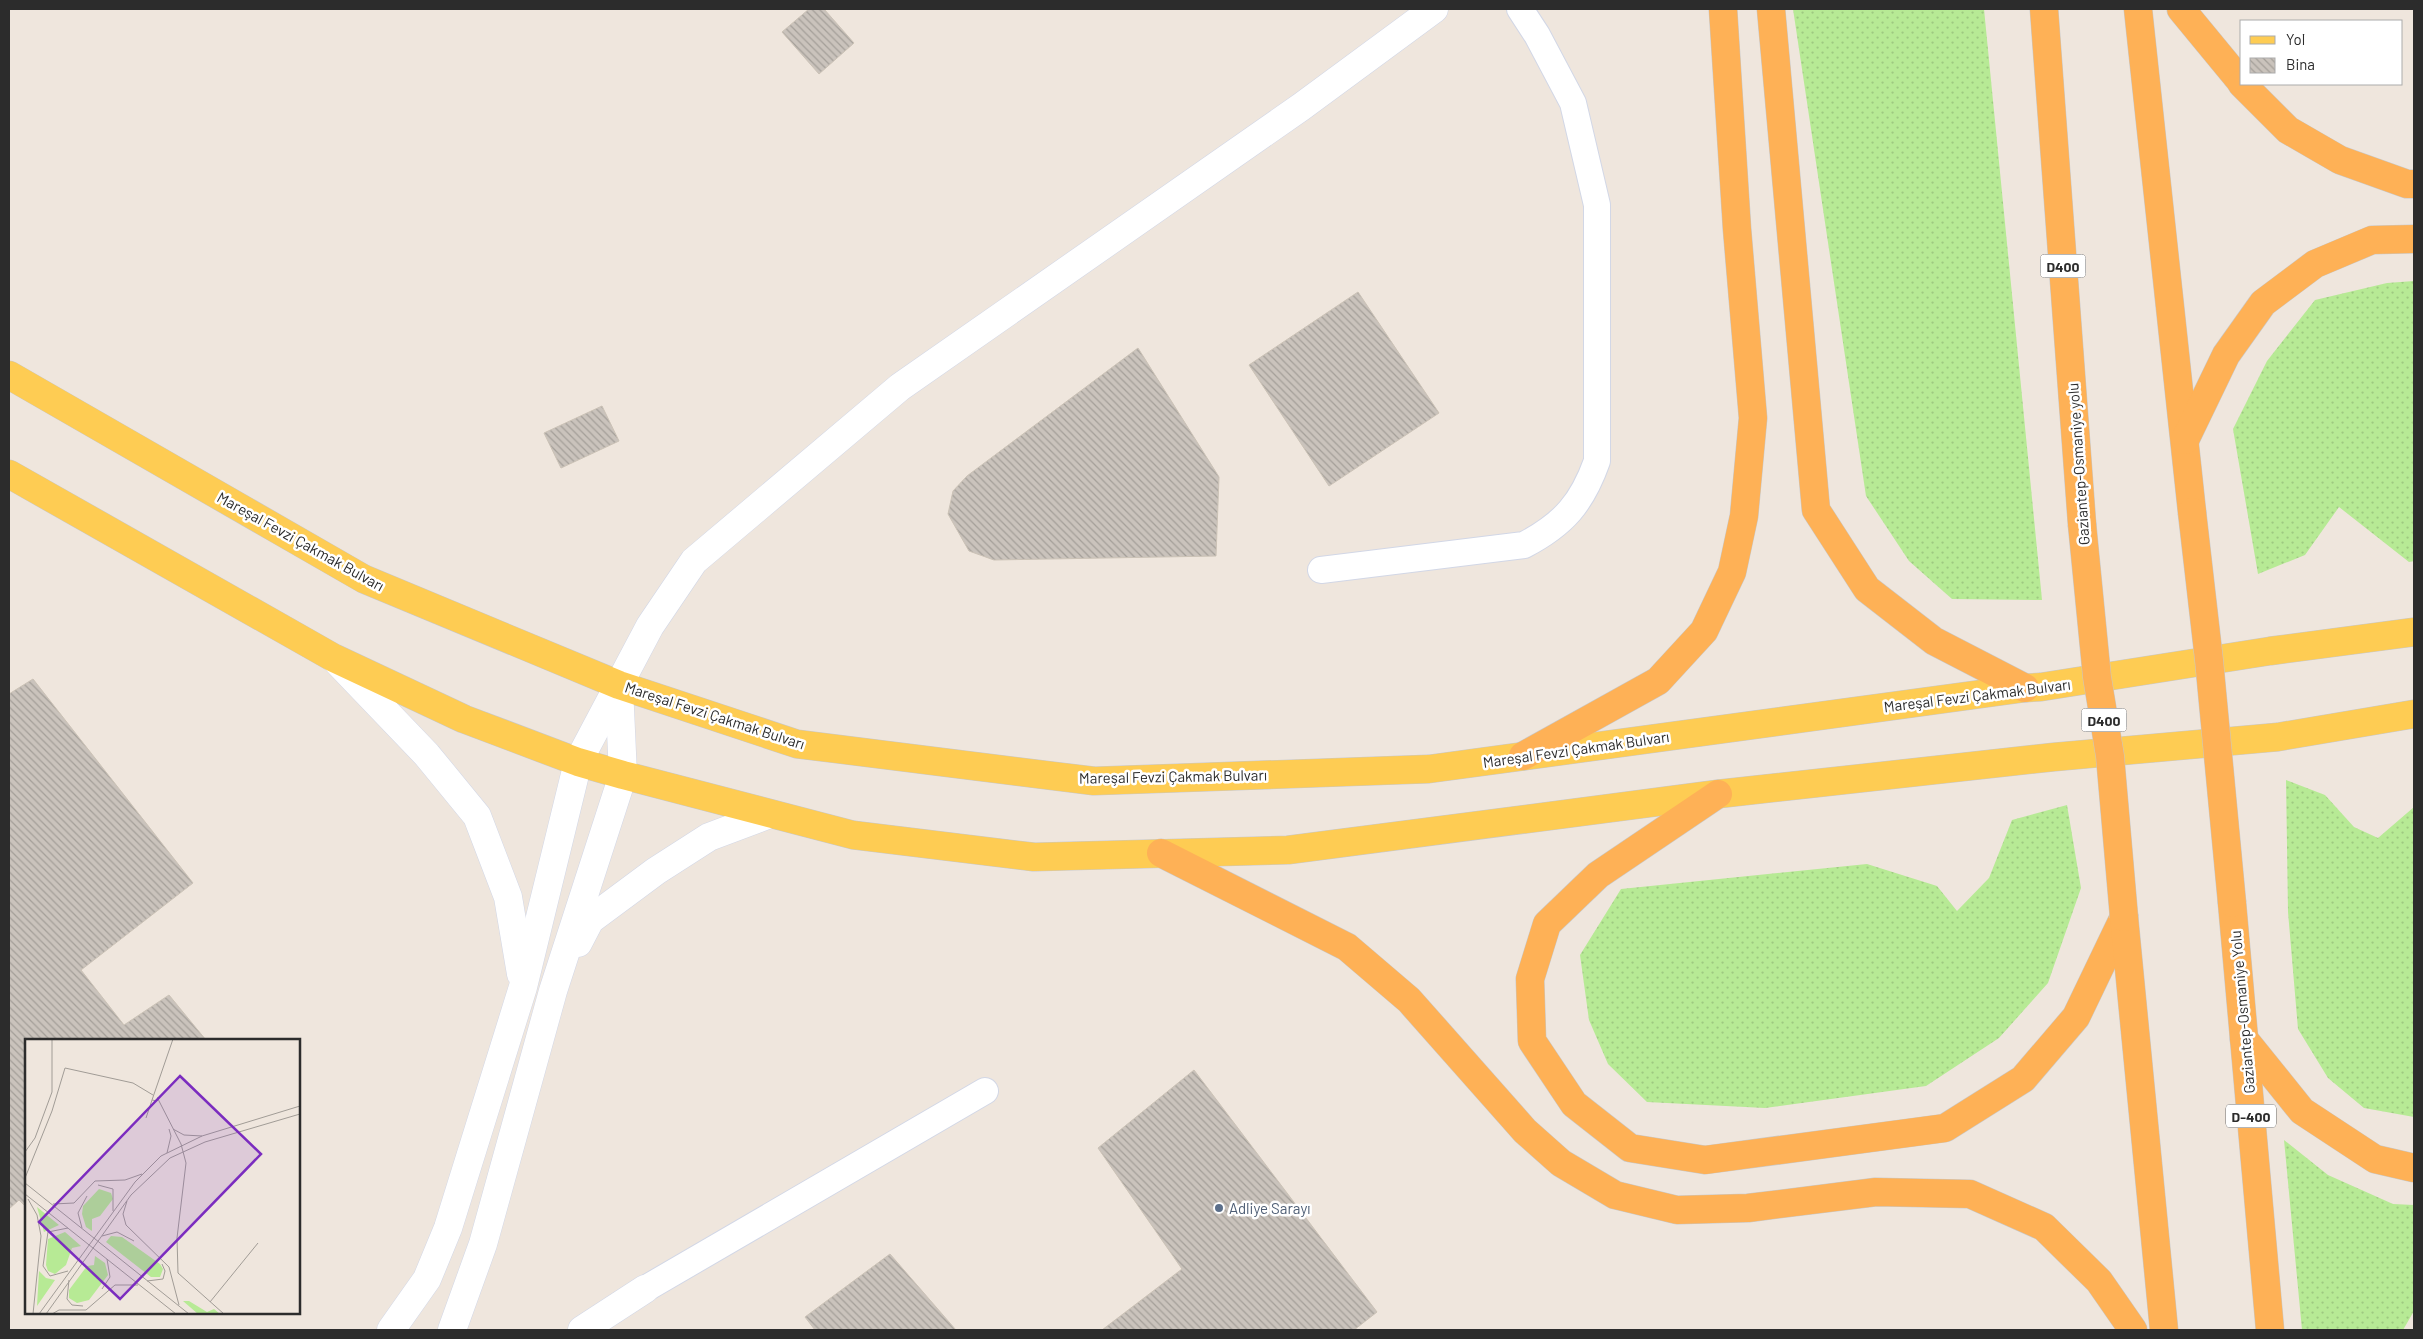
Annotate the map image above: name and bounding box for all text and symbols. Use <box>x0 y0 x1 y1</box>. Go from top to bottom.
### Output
legend <box>2240 20 2403 85</box>
text: Yol <box>2286 30 2305 48</box>
text: Bina <box>2286 55 2315 73</box>
road number: D400 <box>2040 255 2086 278</box>
street label: Gaziantep-Osmaniye yolu <box>2063 382 2093 546</box>
street label: Mareşal Fevzi Çakmak Bulvarı <box>214 488 388 594</box>
street label: Mareşal Fevzi Çakmak Bulvarı <box>1883 675 2071 715</box>
street label: Mareşal Fevzi Çakmak Bulvarı <box>623 677 807 753</box>
road number: D400 <box>2082 708 2126 732</box>
street label: Mareşal Fevzi Çakmak Bulvarı <box>1482 727 1670 771</box>
street label: Mareşal Fevzi Çakmak Bulvarı <box>1079 765 1267 787</box>
street label: Gaziantep-Osmaniye Yolu <box>2226 930 2258 1094</box>
inset map <box>25 1039 300 1314</box>
road number: D-400 <box>2226 1104 2276 1128</box>
place label: Adliye Sarayı <box>1229 1199 1311 1217</box>
marker: Adliye Sarayı <box>1213 1202 1225 1214</box>

